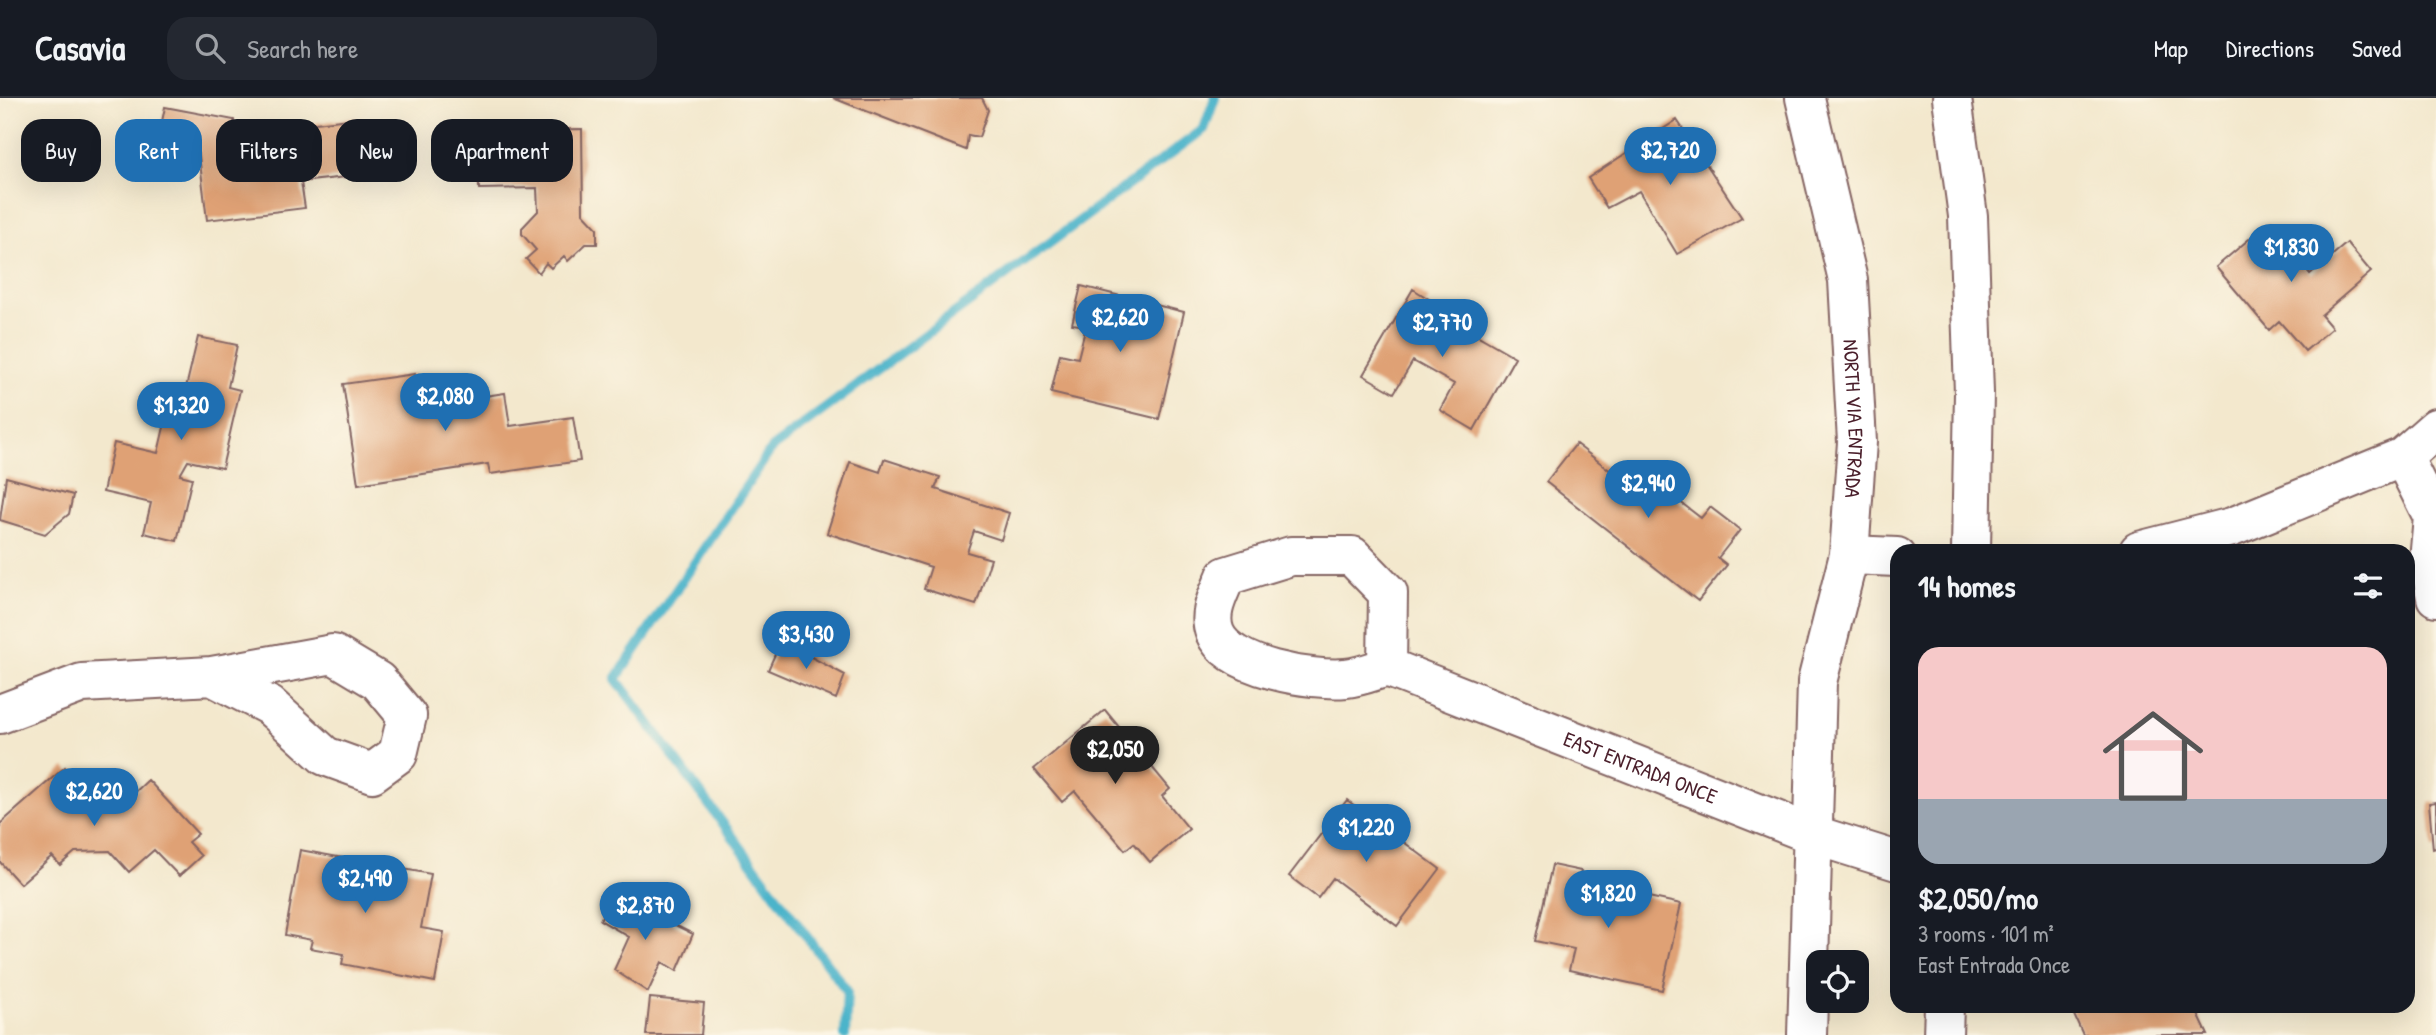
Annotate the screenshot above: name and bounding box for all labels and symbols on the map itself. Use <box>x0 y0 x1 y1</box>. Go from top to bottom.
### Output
pin: $2,720 <box>1613 127 1727 187</box>
pin: $1,830 <box>2234 225 2348 284</box>
pin: $2,620 <box>1063 294 1177 354</box>
pin: $2,770 <box>1385 300 1499 359</box>
street label: NORTH VIA ENTRADA <box>1837 339 1872 499</box>
pin: $2,080 <box>388 374 502 433</box>
pin: $1,320 <box>124 382 238 442</box>
pin: $2,940 <box>1591 460 1705 520</box>
pin: $3,430 <box>749 612 863 671</box>
street label: EAST ENTRADA ONCE <box>1560 724 1722 810</box>
pin: $2,050 <box>1058 726 1172 786</box>
pin: $2,620 <box>37 768 151 828</box>
pin: $1,220 <box>1309 804 1423 864</box>
pin: $2,490 <box>308 856 422 915</box>
pin: $1,820 <box>1551 870 1665 930</box>
pin: $2,870 <box>588 882 702 942</box>

